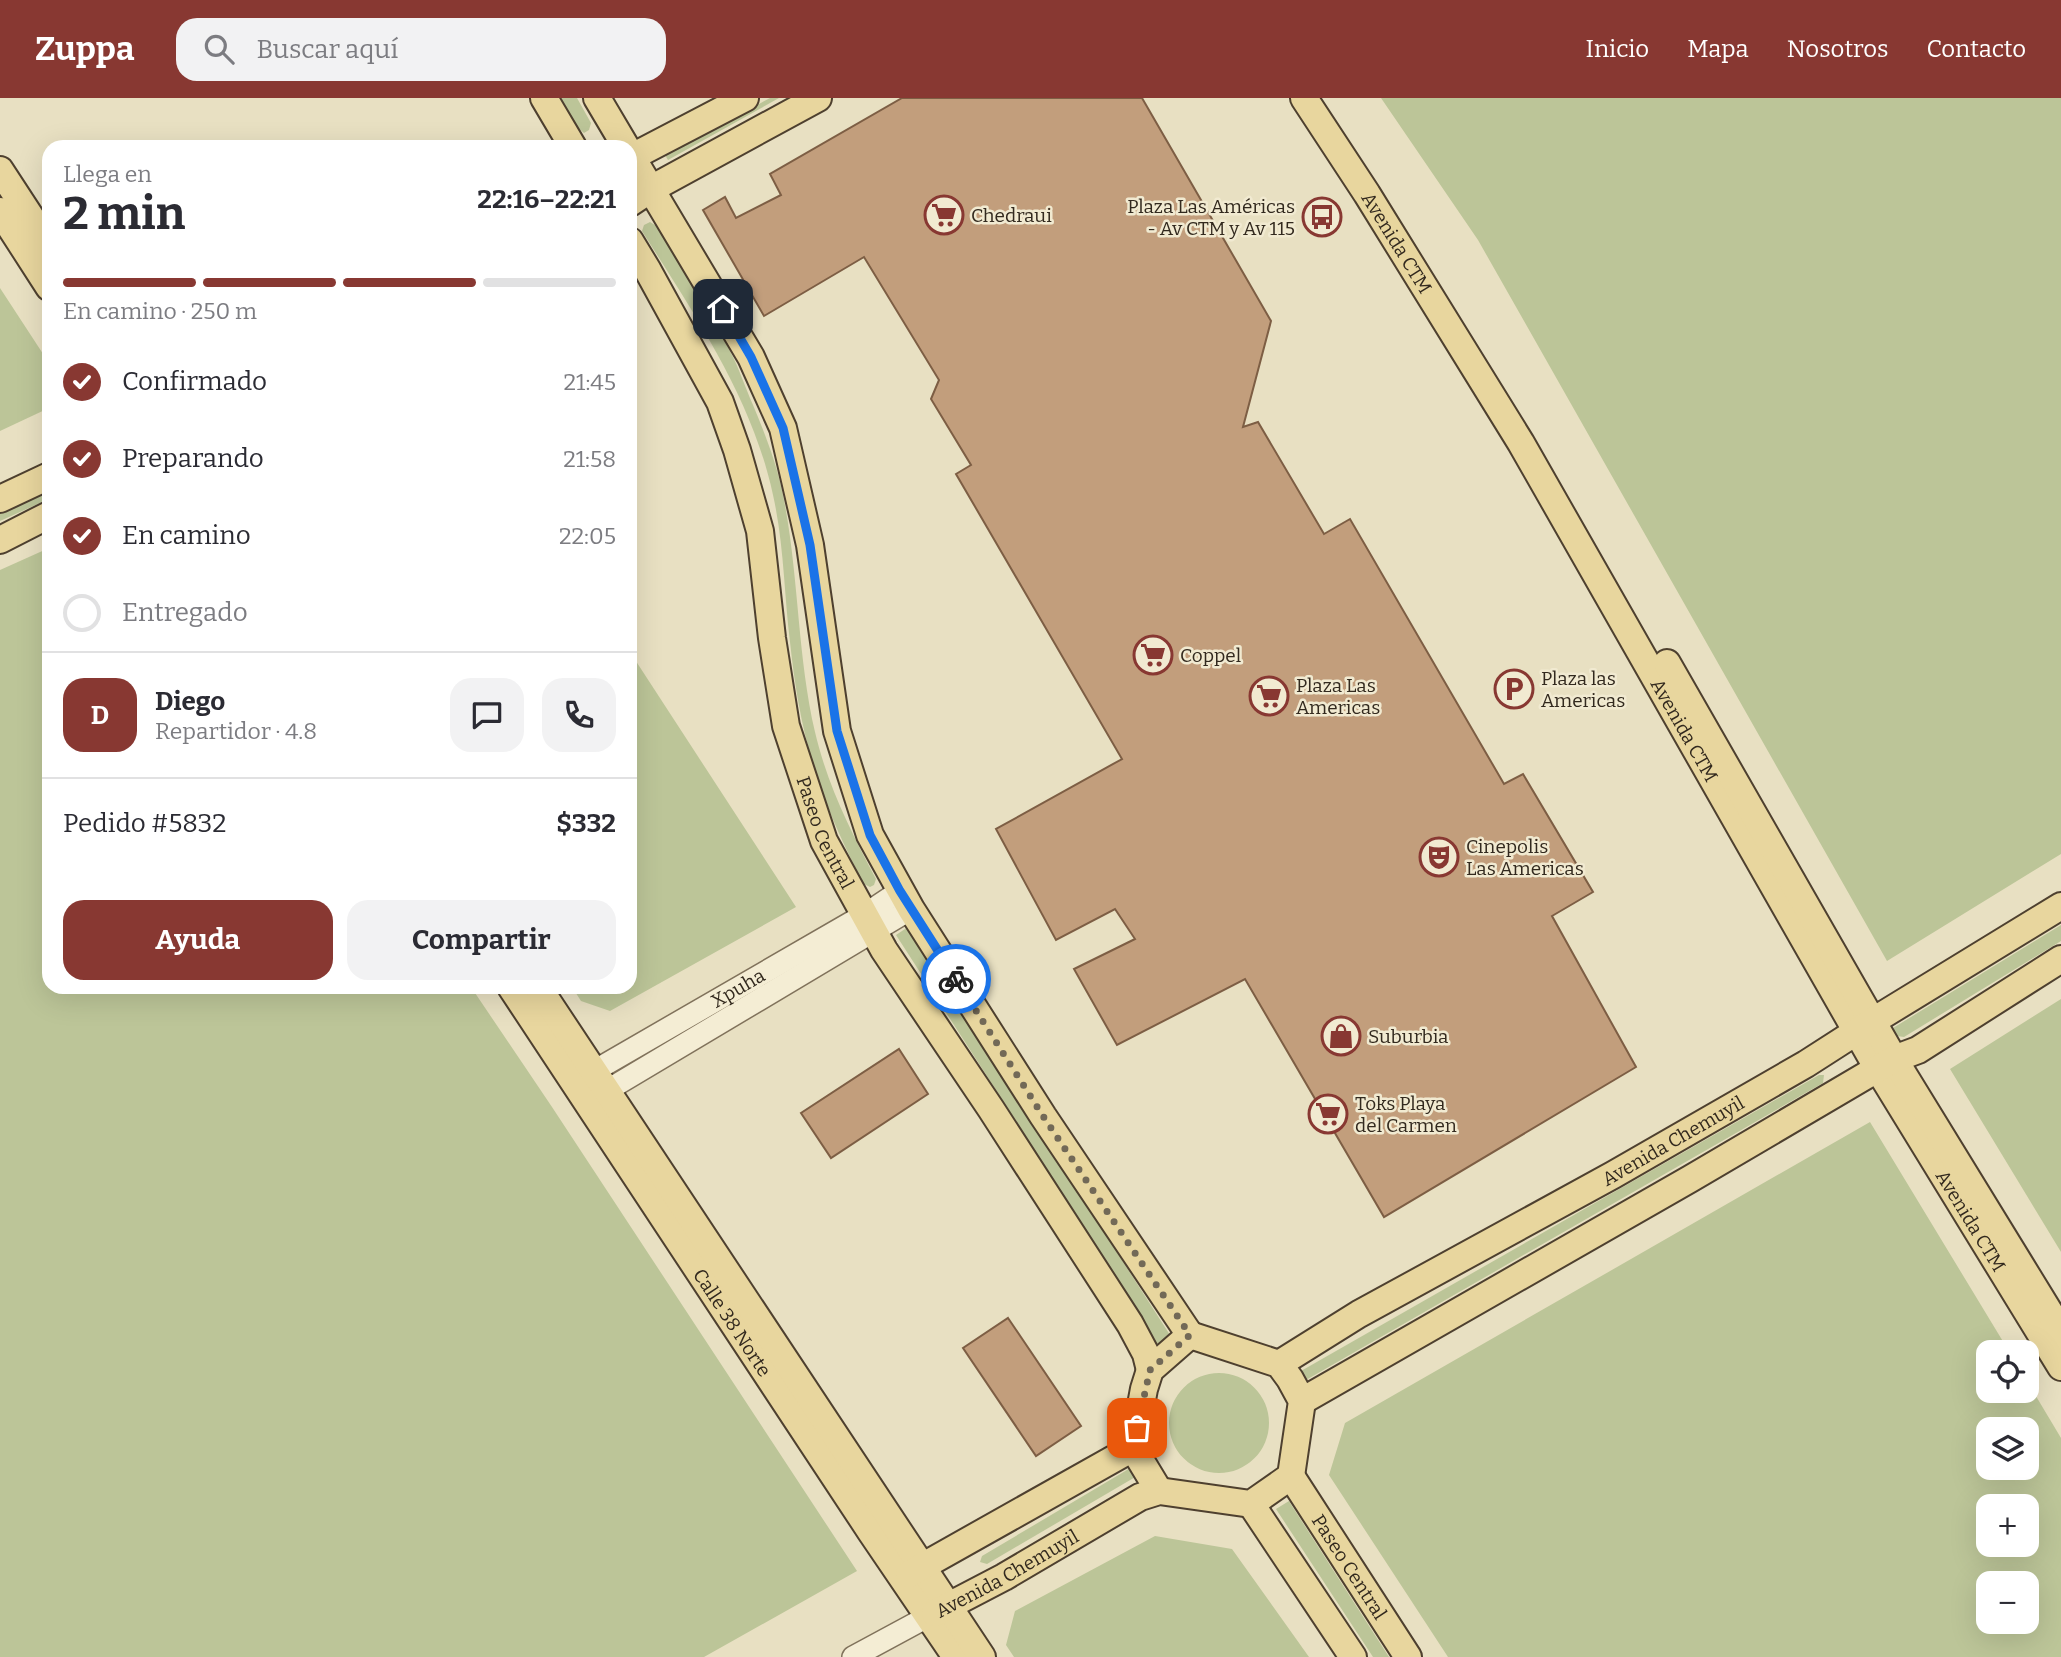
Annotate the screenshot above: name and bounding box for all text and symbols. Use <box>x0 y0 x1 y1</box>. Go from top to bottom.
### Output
search box <box>176 18 666 81</box>
text: Zuppa <box>35 29 134 69</box>
icon: search <box>200 30 238 68</box>
text: Buscar aquí <box>256 34 398 65</box>
text: Inicio <box>1585 35 1649 63</box>
text: Mapa <box>1687 35 1749 63</box>
text: Nosotros <box>1787 35 1888 63</box>
text: Contacto <box>1926 35 2026 63</box>
text: Llega en <box>63 160 152 188</box>
text: 22:16–22:21 <box>477 184 616 215</box>
text: 2 min <box>63 186 185 241</box>
street label: Avenida CTM <box>1357 188 1437 298</box>
supermarket icon: Chedraui <box>923 194 965 236</box>
place label: Plaza Las Américas - Av CTM y Av 115 <box>1127 195 1295 240</box>
bus stop icon: Plaza Las Américas - Av CTM y Av 115 <box>1301 196 1343 238</box>
place label: Chedraui <box>971 204 1052 227</box>
pin <box>693 279 753 339</box>
icon: home <box>704 290 742 328</box>
text: En camino · 250 m <box>63 297 257 325</box>
icon: check <box>63 363 101 401</box>
text: Confirmado <box>122 366 267 397</box>
text: 21:45 <box>564 368 616 396</box>
icon: check <box>63 440 101 478</box>
text: Preparando <box>122 443 264 474</box>
text: 21:58 <box>563 445 616 473</box>
icon: check <box>63 517 101 555</box>
text: En camino <box>122 520 251 551</box>
text: 22:05 <box>559 522 616 550</box>
text: Entregado <box>122 597 248 628</box>
supermarket icon: Coppel <box>1132 634 1174 676</box>
place label: Coppel <box>1180 644 1241 667</box>
place label: Plaza las Americas <box>1541 667 1625 712</box>
parking icon: Plaza las Americas <box>1493 668 1535 710</box>
place label: Plaza Las Americas <box>1296 674 1380 719</box>
supermarket icon: Plaza Las Americas <box>1248 675 1290 717</box>
street label: Avenida CTM <box>1646 675 1723 786</box>
button: chat <box>450 678 524 752</box>
button: phone <box>542 678 616 752</box>
text: Diego <box>155 686 225 717</box>
text: D <box>91 700 109 731</box>
text: Repartidor · 4.8 <box>155 717 317 745</box>
street label: Paseo Central <box>791 773 859 893</box>
text: Pedido #5832 <box>63 808 226 839</box>
text: $332 <box>556 808 616 839</box>
place label: Cinepolis Las Americas <box>1466 835 1584 880</box>
theatre icon: Cinepolis Las Americas <box>1418 836 1460 878</box>
button: Ayuda <box>63 900 333 980</box>
button: Compartir <box>347 900 616 980</box>
courier <box>921 944 991 1014</box>
icon: bike <box>937 960 975 998</box>
street label: Xpuha <box>707 964 770 1013</box>
shop icon: Suburbia <box>1320 1015 1362 1057</box>
place label: Suburbia <box>1368 1025 1449 1048</box>
street label: Avenida Chemuyil <box>1598 1091 1748 1191</box>
place label: Toks Playa del Carmen <box>1355 1092 1457 1137</box>
supermarket icon: Toks Playa del Carmen <box>1307 1093 1349 1135</box>
street label: Avenida CTM <box>1931 1166 2011 1276</box>
street label: Calle 38 Norte <box>688 1264 776 1381</box>
map controls <box>1976 1340 2039 1634</box>
button: locate <box>1976 1340 2039 1403</box>
pin <box>1107 1398 1167 1458</box>
icon: bag <box>1118 1409 1156 1447</box>
button: layers <box>1976 1417 2039 1480</box>
button: + <box>1976 1494 2039 1557</box>
street label: Paseo Central <box>1307 1510 1392 1624</box>
street label: Avenida Chemuyil <box>932 1525 1083 1623</box>
button: − <box>1976 1571 2039 1634</box>

